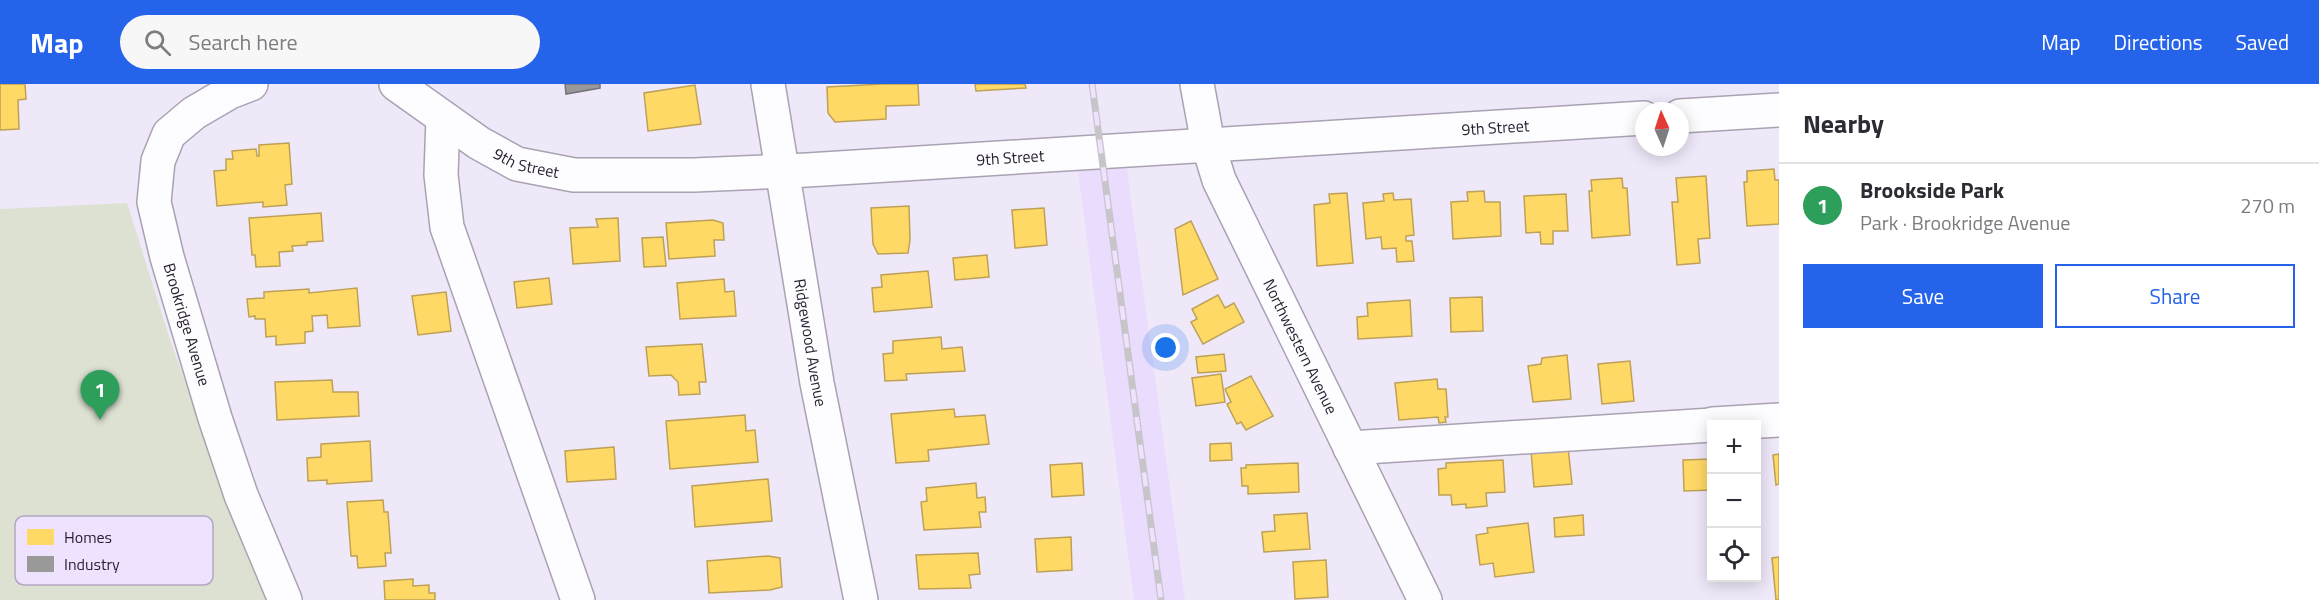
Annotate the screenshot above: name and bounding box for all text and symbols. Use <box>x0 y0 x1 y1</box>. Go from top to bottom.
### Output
search box <box>120 15 540 69</box>
text: Map <box>30 21 84 64</box>
text: Search here <box>189 25 298 59</box>
icon: search <box>141 26 174 59</box>
text: Map <box>2041 26 2081 58</box>
text: Directions <box>2114 26 2203 58</box>
text: Saved <box>2236 26 2289 58</box>
north arrow <box>1635 102 1689 156</box>
text: Nearby <box>1803 104 1884 143</box>
street label: 9th Street <box>1461 113 1530 141</box>
street label: 9th Street <box>489 141 562 184</box>
street label: 9th Street <box>976 143 1045 171</box>
text: Brookside Park <box>1860 173 2004 207</box>
text: 1 <box>1817 190 1828 221</box>
text: 270 m <box>2240 190 2295 221</box>
text: Park · Brookridge Avenue <box>1860 207 2070 238</box>
street label: Brookridge Avenue <box>157 260 217 389</box>
button: Save <box>1803 264 2043 328</box>
button: Share <box>2055 264 2295 328</box>
street label: Northwestern Avenue <box>1257 275 1344 418</box>
street label: Ridgewood Avenue <box>788 277 833 409</box>
your location <box>1151 333 1180 362</box>
pin: 1 <box>80 370 120 420</box>
map controls <box>1707 420 1761 582</box>
button: + <box>1707 420 1761 474</box>
button: − <box>1707 474 1761 528</box>
legend <box>15 516 213 585</box>
text: Homes <box>64 525 112 549</box>
button: locate <box>1707 528 1761 582</box>
text: Industry <box>64 552 120 576</box>

